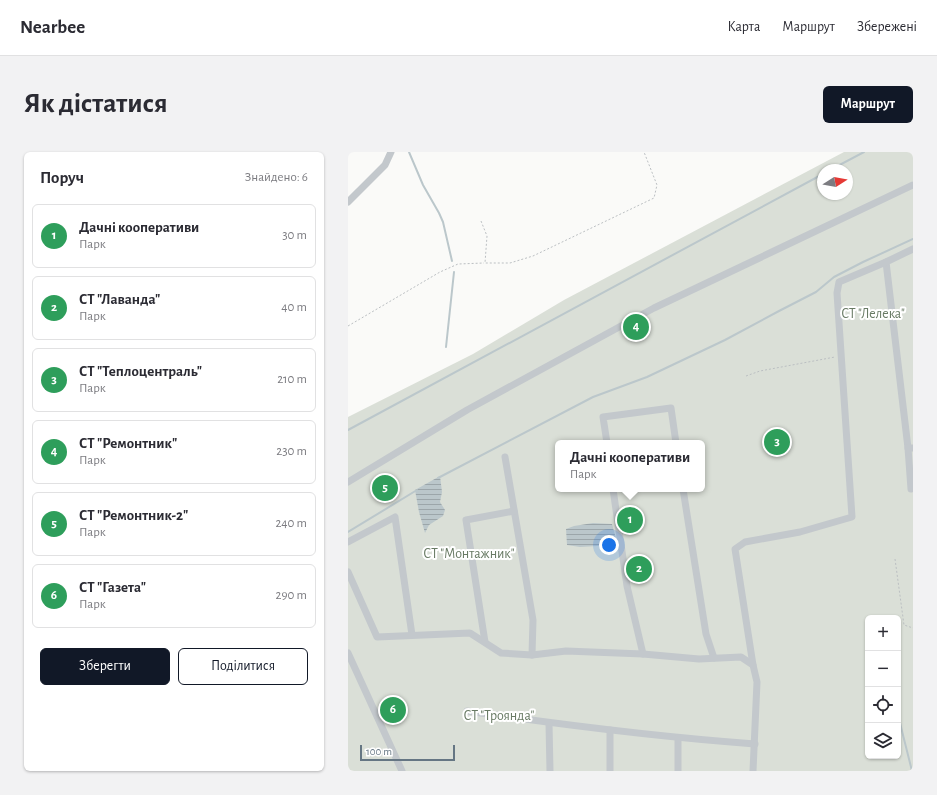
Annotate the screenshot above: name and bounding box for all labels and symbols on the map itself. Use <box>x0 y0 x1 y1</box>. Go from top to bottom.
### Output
north arrow <box>817 164 853 200</box>
park label: СТ "Лелека" <box>841 307 905 321</box>
pin: 4 <box>623 312 649 342</box>
pin: 3 <box>764 427 790 457</box>
pin: 5 <box>372 473 398 503</box>
pin: 1 <box>617 505 643 535</box>
your location <box>599 535 619 555</box>
park label: СТ "Монтажник" <box>423 547 515 561</box>
pin: 2 <box>626 554 652 584</box>
pin: 6 <box>380 695 406 725</box>
park label: СТ "Троянда" <box>464 709 534 723</box>
scale bar <box>360 743 455 762</box>

